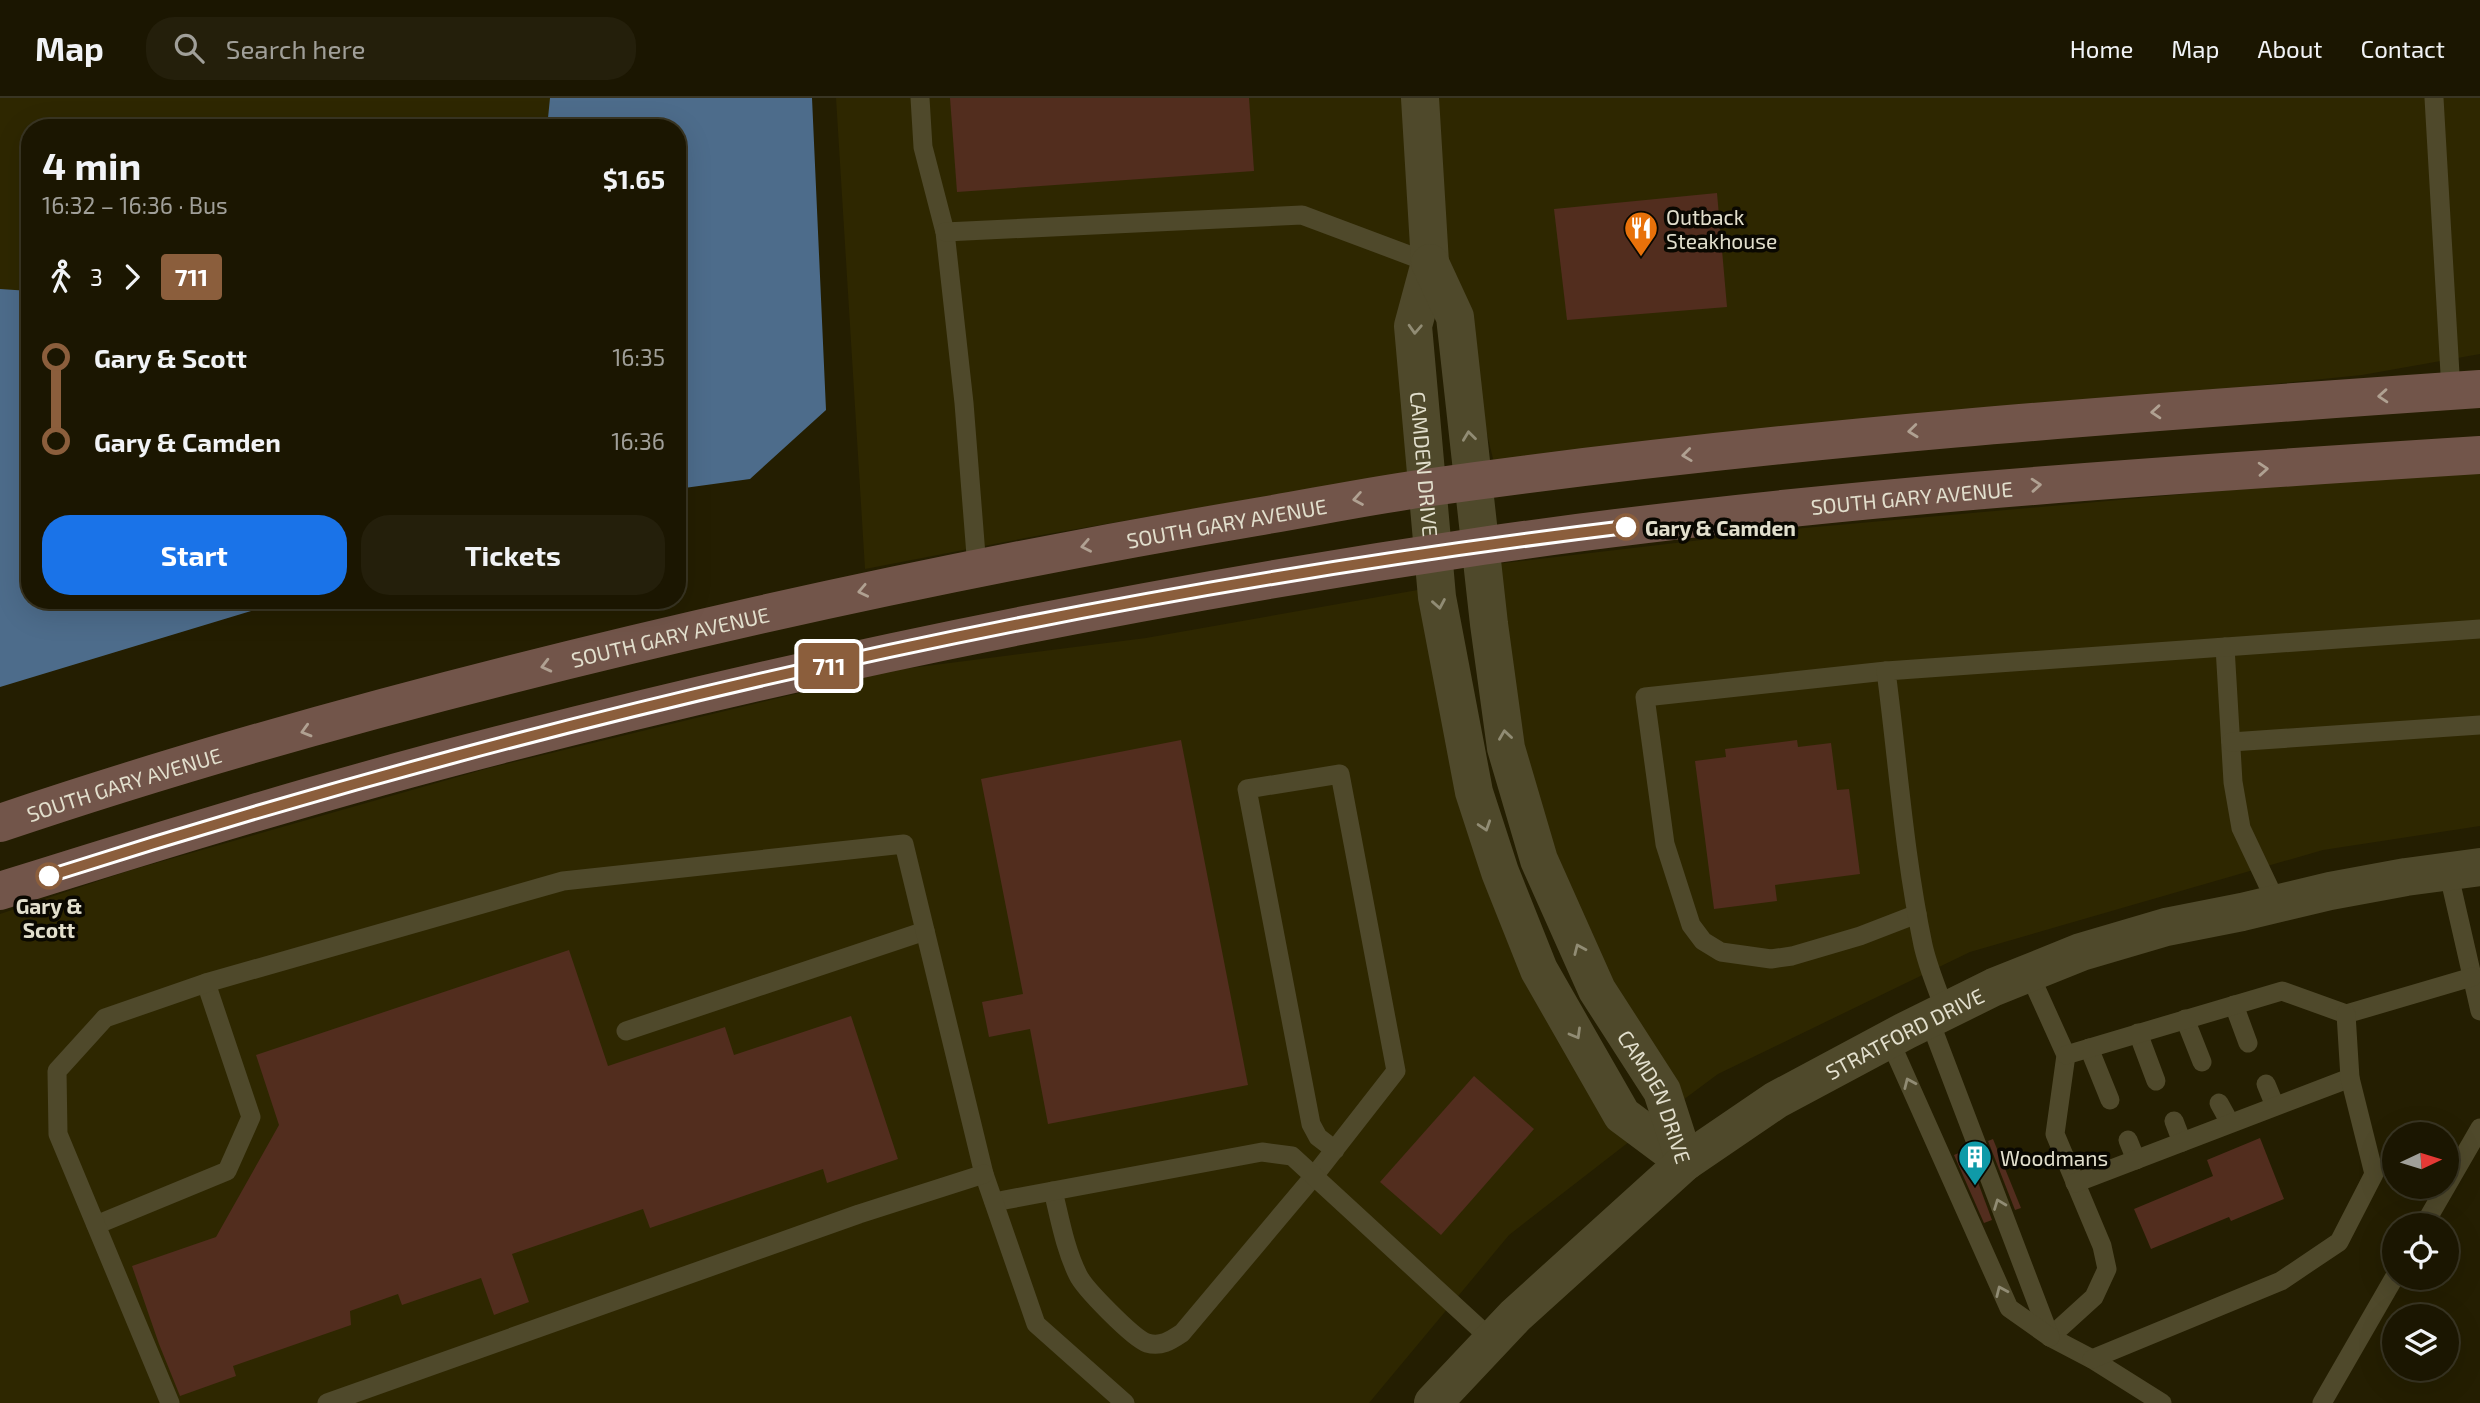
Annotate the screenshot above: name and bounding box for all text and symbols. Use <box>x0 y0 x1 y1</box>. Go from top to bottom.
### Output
search box <box>146 17 636 80</box>
text: Map <box>35 28 104 68</box>
icon: search <box>170 29 208 67</box>
text: Search here <box>226 33 365 64</box>
text: Home <box>2070 34 2133 63</box>
text: Map <box>2171 34 2219 63</box>
text: About <box>2257 34 2323 63</box>
text: Contact <box>2361 34 2445 63</box>
text: 4 min <box>42 142 141 188</box>
text: $1.65 <box>603 163 665 194</box>
text: 16:32 – 16:36 · Bus <box>42 191 228 219</box>
place label: Outback Steakhouse <box>1666 204 1777 253</box>
restaurant icon: Outback Steakhouse <box>1622 209 1660 258</box>
icon: walk <box>42 258 80 296</box>
icon: forward <box>113 258 151 296</box>
text: 711 <box>175 262 208 291</box>
text: 3 <box>90 263 103 291</box>
one-way arrow <box>1407 324 1422 335</box>
text: Gary & Scott <box>94 342 247 373</box>
text: 16:35 <box>612 343 665 371</box>
one-way arrow <box>2377 388 2388 403</box>
street label: CAMDEN DRIVE <box>1406 390 1444 538</box>
one-way arrow <box>2150 404 2161 419</box>
one-way arrow <box>1907 423 1918 438</box>
text: Gary & Camden <box>94 426 281 457</box>
text: 16:36 <box>611 427 665 455</box>
one-way arrow <box>1462 430 1477 442</box>
one-way arrow <box>1681 448 1692 463</box>
one-way arrow <box>2258 462 2269 477</box>
street label: SOUTH GARY AVENUE <box>1809 475 2014 518</box>
one-way arrow <box>2031 478 2042 493</box>
one-way arrow <box>1352 491 1364 506</box>
street label: SOUTH GARY AVENUE <box>1124 492 1329 552</box>
marker: Gary & Camden <box>1613 514 1639 540</box>
button: Start <box>42 515 347 595</box>
button: Tickets <box>361 515 665 595</box>
place label: Gary & Camden <box>1645 515 1796 541</box>
one-way arrow <box>1080 538 1092 553</box>
one-way arrow <box>857 583 869 598</box>
one-way arrow <box>1431 598 1446 610</box>
street label: SOUTH GARY AVENUE <box>568 601 772 671</box>
line badge: 711 <box>789 643 869 689</box>
text: 711 <box>812 651 846 680</box>
one-way arrow <box>540 658 552 672</box>
one-way arrow <box>300 722 312 737</box>
one-way arrow <box>1497 729 1512 741</box>
street label: SOUTH GARY AVENUE <box>23 741 224 826</box>
one-way arrow <box>1477 820 1491 832</box>
marker: Gary & Scott <box>36 863 62 889</box>
place label: Gary & Scott <box>16 893 82 942</box>
one-way arrow <box>1573 944 1587 956</box>
street label: STRATFORD DRIVE <box>1821 982 1988 1084</box>
street label: CAMDEN DRIVE <box>1613 1025 1697 1166</box>
one-way arrow <box>1568 1027 1581 1039</box>
one-way arrow <box>1903 1078 1917 1091</box>
north arrow <box>2382 1122 2459 1199</box>
map controls <box>2382 1122 2459 1381</box>
building icon: Woodmans <box>1956 1138 1994 1187</box>
place label: Woodmans <box>2000 1145 2108 1170</box>
one-way arrow <box>1994 1199 2008 1211</box>
button: locate <box>2382 1213 2459 1290</box>
one-way arrow <box>1995 1286 2009 1298</box>
button: layers <box>2382 1304 2459 1381</box>

